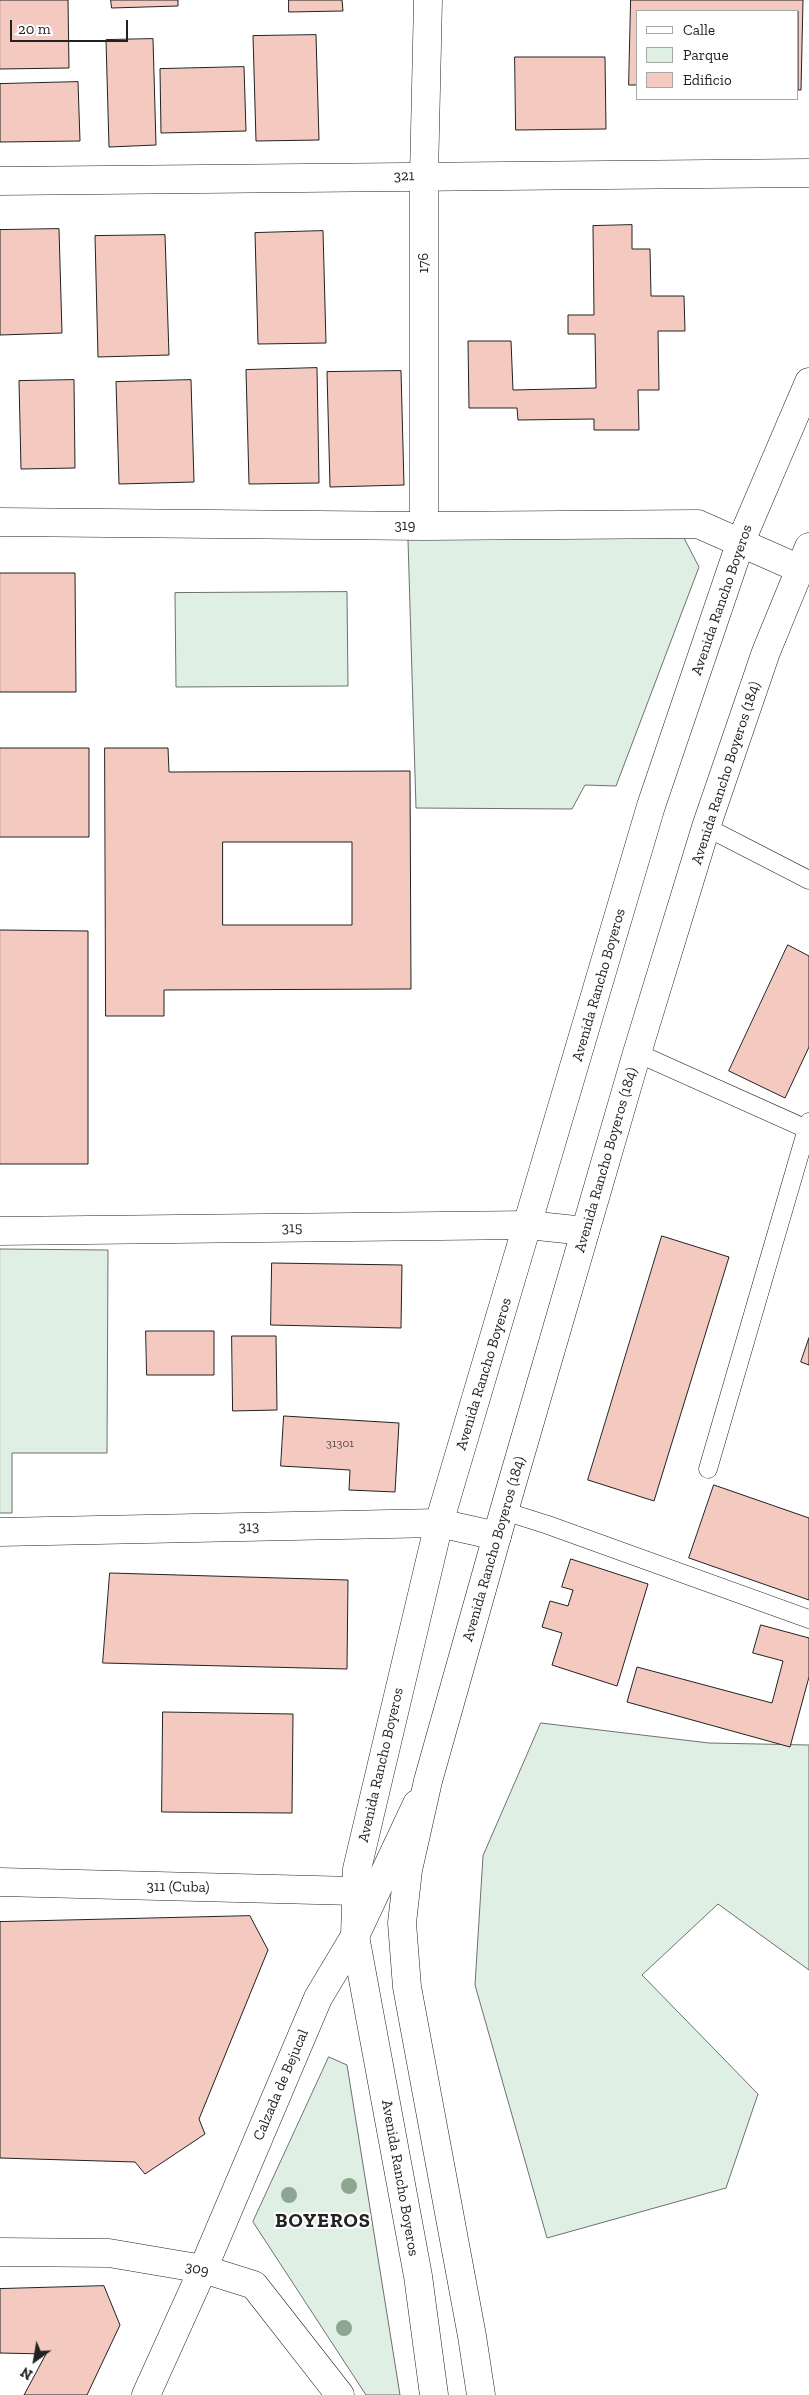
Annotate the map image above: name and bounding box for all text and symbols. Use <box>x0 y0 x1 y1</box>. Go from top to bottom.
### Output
scale bar <box>12 10 130 42</box>
legend <box>636 10 799 100</box>
text: 20 m <box>18 20 51 38</box>
text: Calle <box>683 21 715 39</box>
text: Parque <box>683 46 729 64</box>
text: Edificio <box>683 71 732 89</box>
street label: 321 <box>393 167 415 185</box>
street label: 176 <box>415 253 433 273</box>
street label: 319 <box>394 517 416 535</box>
street label: Avenida Rancho Boyeros <box>688 522 756 678</box>
street label: Avenida Rancho Boyeros (184) <box>688 679 764 867</box>
street label: Avenida Rancho Boyeros <box>569 906 629 1064</box>
street label: Avenida Rancho Boyeros (184) <box>571 1065 641 1255</box>
street label: 315 <box>281 1219 303 1237</box>
street label: Avenida Rancho Boyeros <box>452 1296 516 1452</box>
house number: 31301 <box>326 1437 354 1451</box>
street label: Avenida Rancho Boyeros (184) <box>459 1454 529 1644</box>
street label: 313 <box>239 1518 259 1536</box>
street label: Avenida Rancho Boyeros <box>354 1686 408 1844</box>
street label: 311 (Cuba) <box>146 1877 210 1897</box>
street label: Calzada de Bejucal <box>249 2027 313 2143</box>
street label: Avenida Rancho Boyeros <box>377 2098 423 2258</box>
district label: BOYEROS <box>274 2209 372 2233</box>
street label: 309 <box>183 2258 211 2280</box>
north arrow <box>10 2335 60 2385</box>
text: N <box>18 2363 36 2383</box>

